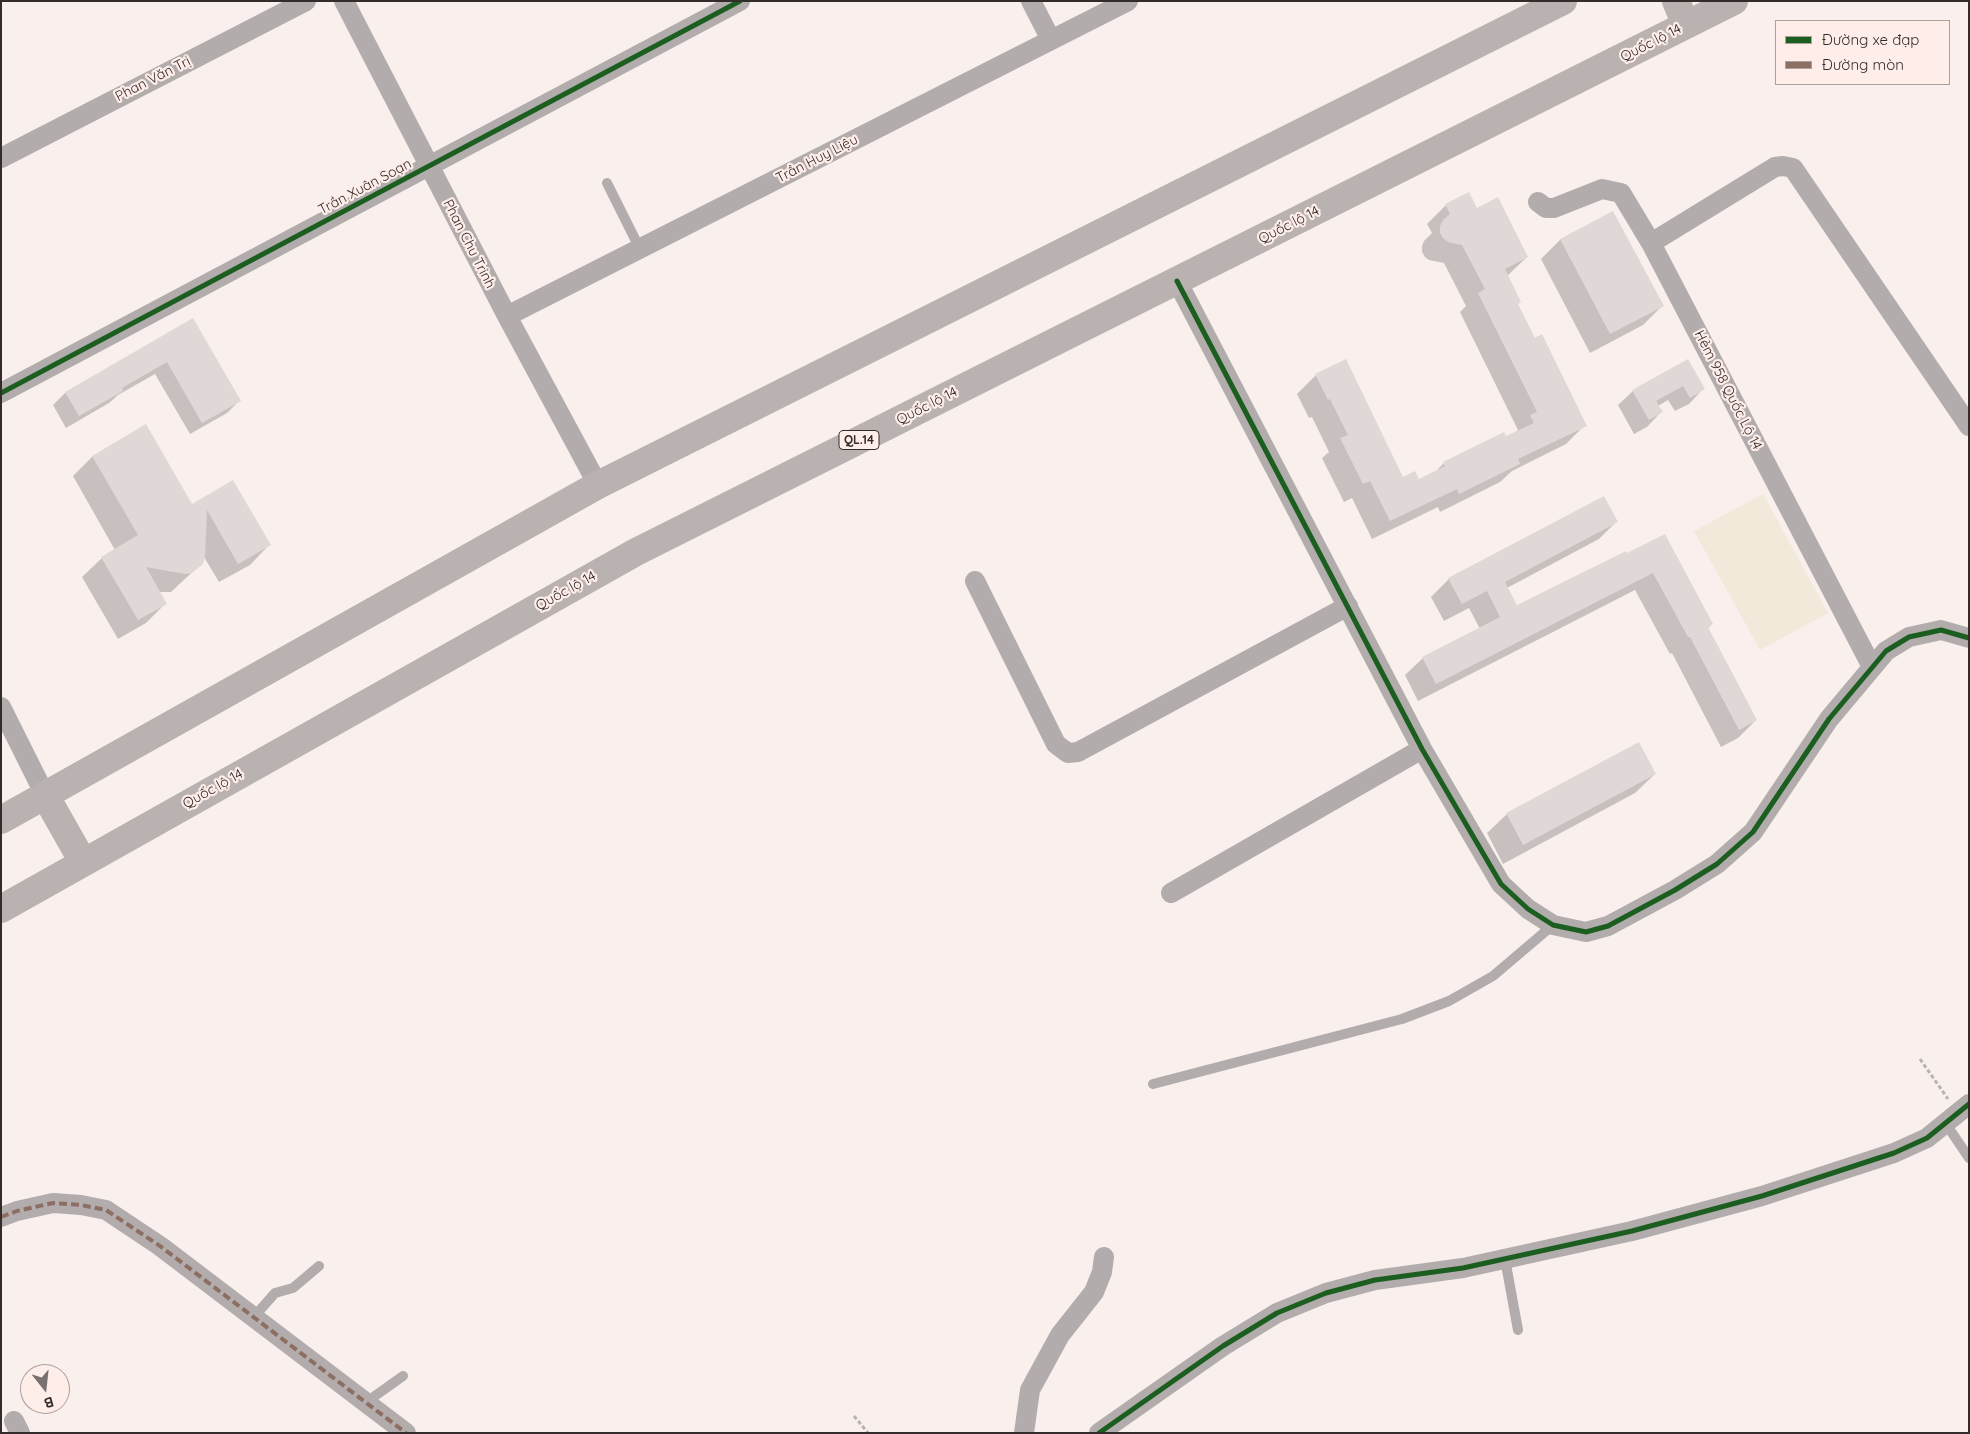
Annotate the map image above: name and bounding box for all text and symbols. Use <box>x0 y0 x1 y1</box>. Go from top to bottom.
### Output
street label: Quốc lộ 14 <box>1618 20 1684 66</box>
legend <box>1775 20 1950 85</box>
text: Đường xe đạp <box>1822 30 1919 49</box>
street label: Phan Văn Trị <box>113 53 193 105</box>
text: Đường mòn <box>1822 55 1904 74</box>
street label: Trần Huy Liệu <box>773 131 861 187</box>
street label: Trần Xuân Soạn <box>316 155 414 219</box>
street label: Phan Chu Trinh <box>439 197 499 291</box>
street label: Quốc lộ 14 <box>1256 202 1322 248</box>
street label: Hẻm 958 Quốc Lộ 14 <box>1691 327 1765 453</box>
street label: Quốc lộ 14 <box>894 383 960 429</box>
road number: QL.14 <box>839 430 879 450</box>
street label: Quốc lộ 14 <box>533 568 599 614</box>
street label: Quốc lộ 14 <box>180 766 246 812</box>
north arrow <box>20 1364 70 1414</box>
text: B <box>42 1393 56 1412</box>

